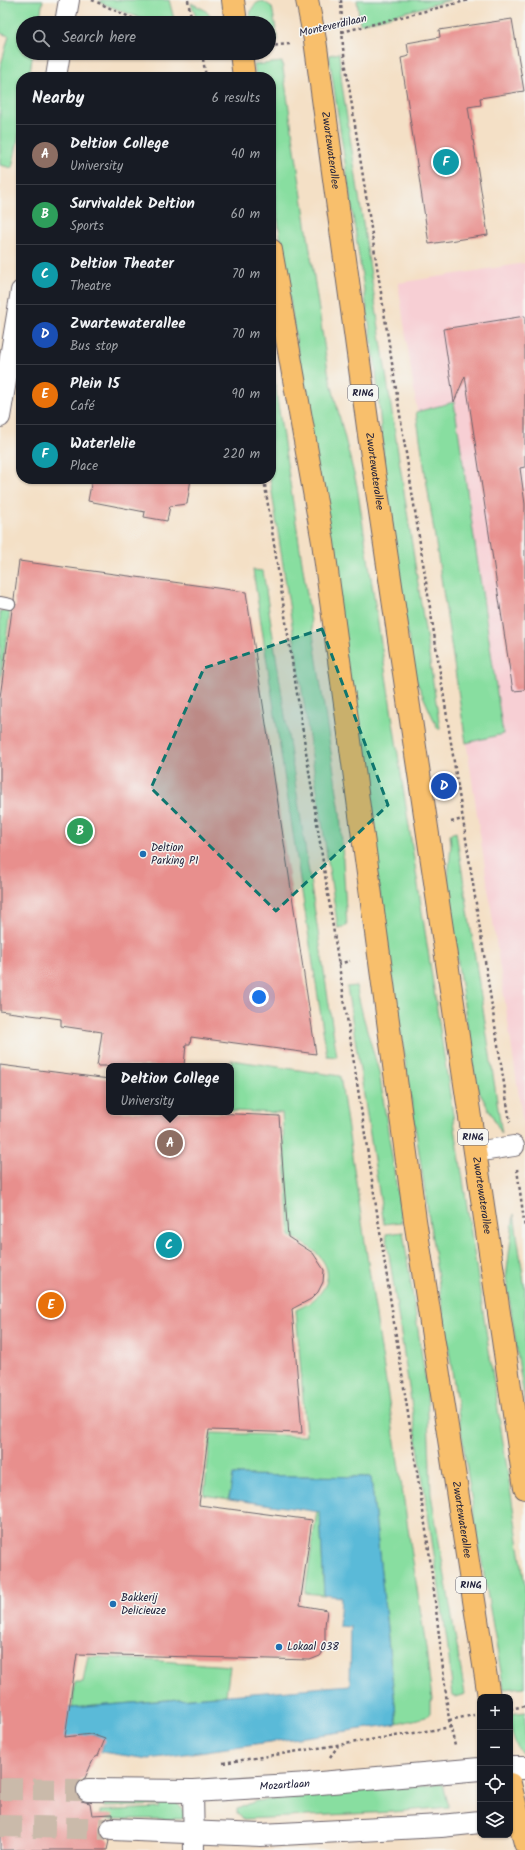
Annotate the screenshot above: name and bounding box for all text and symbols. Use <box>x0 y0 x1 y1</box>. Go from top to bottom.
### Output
street label: Monteverdilaan <box>297 9 369 43</box>
search box <box>16 16 276 60</box>
text: Search here <box>62 26 136 50</box>
icon: search <box>30 27 52 49</box>
text: Nearby <box>32 85 84 112</box>
text: 6 results <box>212 88 260 109</box>
street label: Zwartewaterallee <box>316 110 344 190</box>
text: Deltion College <box>70 132 169 156</box>
text: A <box>41 144 49 165</box>
text: 40 m <box>231 144 260 165</box>
pin: F <box>433 147 459 177</box>
text: University <box>70 156 123 177</box>
text: Survivaldek Deltion <box>70 192 195 216</box>
text: B <box>41 204 49 225</box>
text: 60 m <box>231 204 260 225</box>
text: Sports <box>70 216 104 237</box>
text: Deltion Theater <box>70 252 174 276</box>
text: C <box>41 264 49 285</box>
text: 70 m <box>232 264 260 285</box>
text: Theatre <box>70 276 111 297</box>
text: Zwartewaterallee <box>70 312 186 336</box>
text: D <box>41 324 49 345</box>
text: 70 m <box>232 324 260 345</box>
text: Bus stop <box>70 336 118 357</box>
text: Plein 15 <box>70 372 120 396</box>
text: E <box>41 384 49 405</box>
text: 90 m <box>232 384 260 405</box>
road number: RING <box>348 385 378 401</box>
text: Café <box>70 396 94 417</box>
street label: Zwartewaterallee <box>360 431 389 511</box>
text: Waterlelie <box>70 432 135 456</box>
text: F <box>41 444 49 465</box>
text: 220 m <box>223 444 260 465</box>
text: Place <box>70 456 98 477</box>
pin: D <box>431 771 457 801</box>
pin: B <box>67 816 93 846</box>
place label: Deltion Parking P1 <box>151 839 198 870</box>
marker: Deltion Parking P1 <box>138 849 148 859</box>
your location <box>249 987 269 1007</box>
popup <box>106 1063 234 1115</box>
text: Deltion College <box>121 1067 219 1091</box>
text: University <box>121 1091 174 1112</box>
pin: A <box>157 1128 183 1158</box>
road number: RING <box>458 1129 488 1145</box>
street label: Zwartewaterallee <box>467 1155 496 1235</box>
pin: C <box>156 1230 182 1260</box>
pin: E <box>38 1290 64 1320</box>
street label: Zwartewaterallee <box>447 1480 476 1560</box>
road number: RING <box>456 1577 486 1593</box>
place label: Bakkerij Delicieuze <box>121 1589 166 1620</box>
marker: Bakkerij Delicieuze <box>108 1599 118 1609</box>
place label: Lokaal 038 <box>287 1638 339 1656</box>
marker: Lokaal 038 <box>274 1642 284 1652</box>
map controls <box>477 1694 513 1838</box>
button: + <box>477 1694 513 1730</box>
button: − <box>477 1730 513 1766</box>
button: locate <box>477 1766 513 1802</box>
street label: Mozartlaan <box>259 1775 311 1796</box>
button: layers <box>477 1802 513 1838</box>

